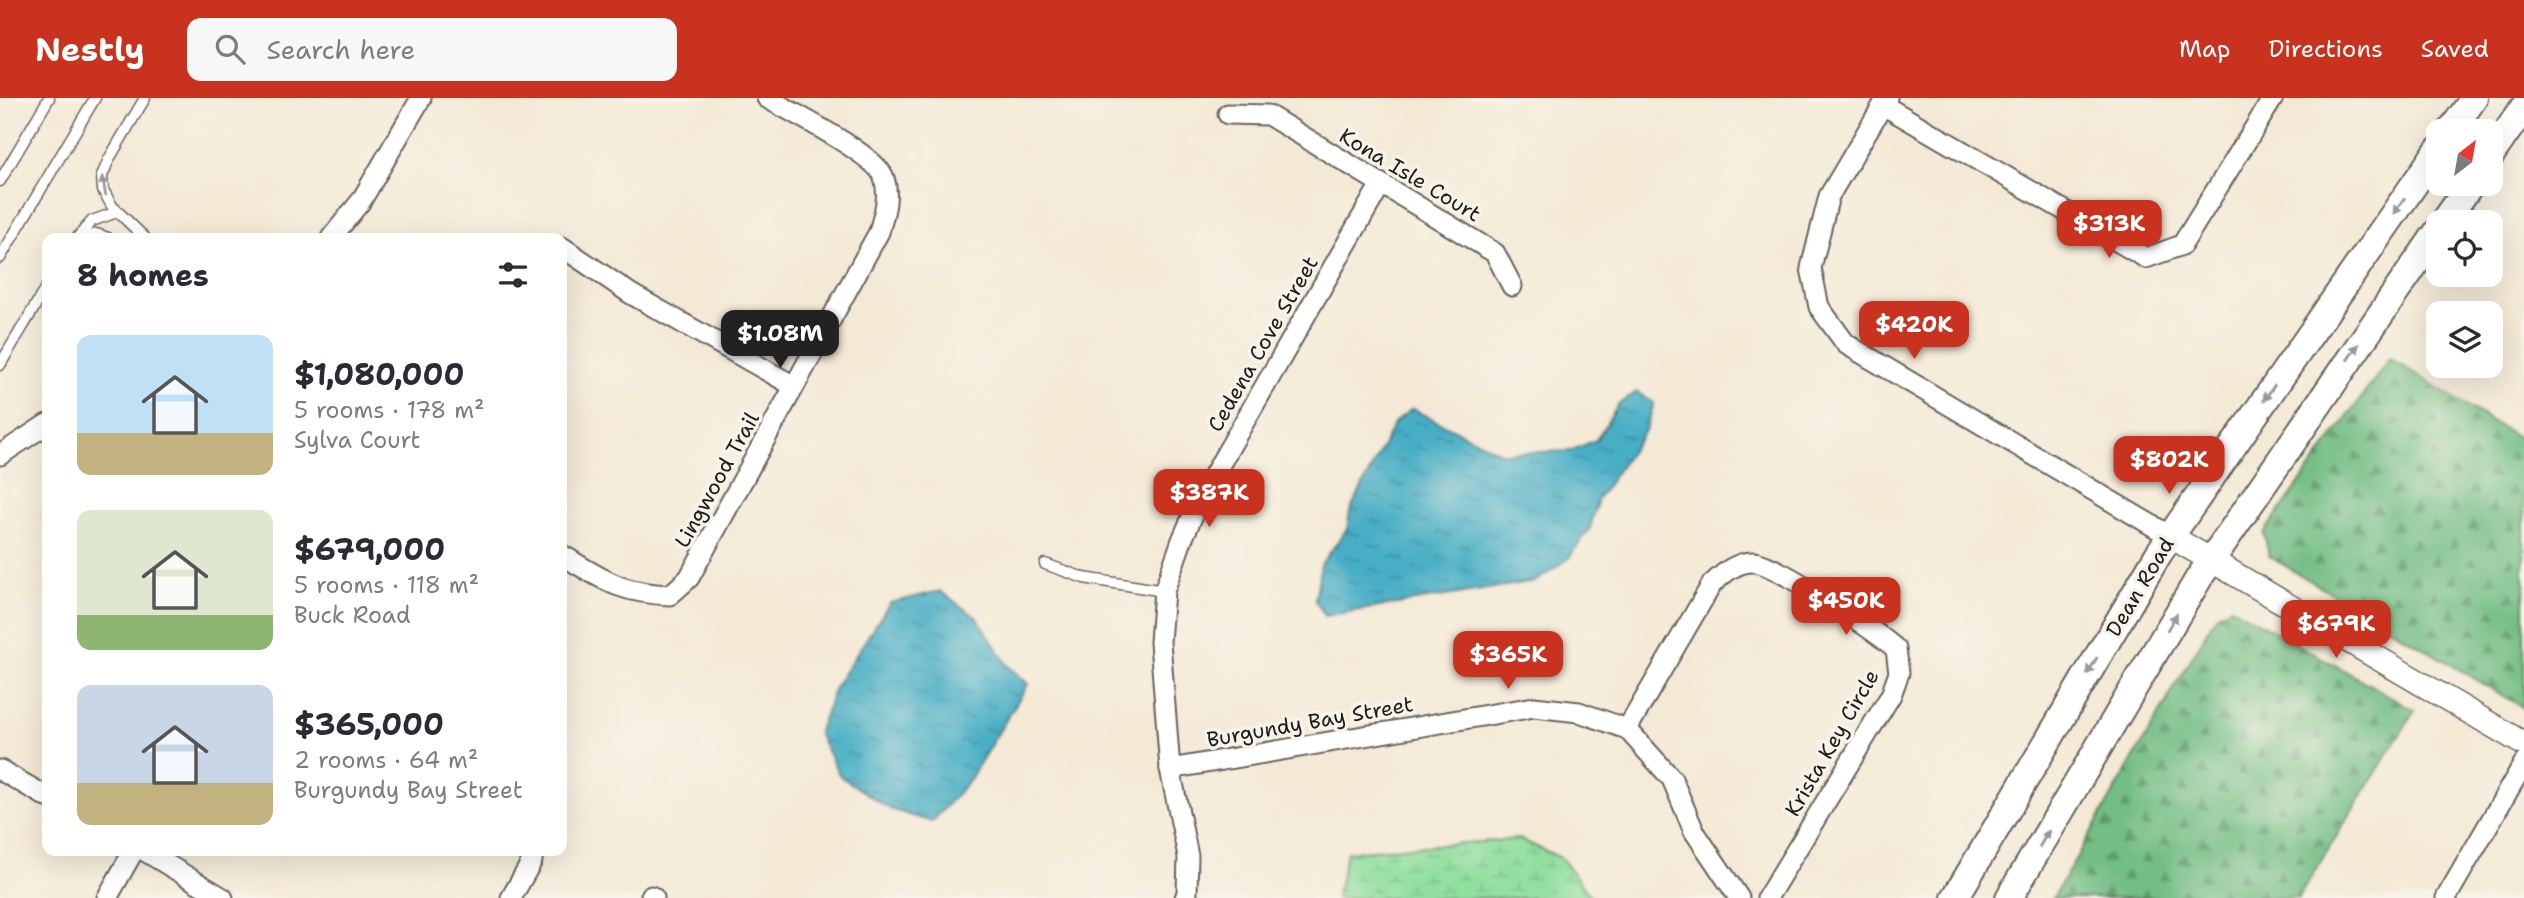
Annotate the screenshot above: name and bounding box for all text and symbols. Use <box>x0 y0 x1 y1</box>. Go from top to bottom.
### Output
search box <box>187 18 677 81</box>
text: Nestly <box>35 27 145 72</box>
icon: search <box>211 30 249 68</box>
text: Search here <box>267 32 415 67</box>
text: Map <box>2179 33 2230 65</box>
text: Directions <box>2268 33 2383 65</box>
text: Saved <box>2421 33 2489 65</box>
north arrow <box>2426 119 2502 196</box>
map controls <box>2426 119 2503 378</box>
street label: Kona Isle Court <box>1334 122 1486 228</box>
one-way arrow <box>99 175 110 197</box>
one-way arrow <box>2393 197 2406 216</box>
pin: $313K <box>2060 200 2158 260</box>
text: $313K <box>2073 208 2145 238</box>
button: locate <box>2426 210 2503 287</box>
street label: Cedena Cove Street <box>1201 251 1325 437</box>
text: 8 homes <box>77 255 209 296</box>
icon: filters <box>494 256 532 294</box>
button: layers <box>2426 301 2503 378</box>
pin: $420K <box>1865 302 1963 361</box>
text: $420K <box>1875 309 1953 339</box>
pin: $1.08M <box>723 310 837 370</box>
text: $1.08M <box>737 318 823 348</box>
one-way arrow <box>2346 343 2360 361</box>
text: $1,080,000 <box>294 354 464 395</box>
icon: home <box>133 363 217 447</box>
one-way arrow <box>2262 384 2276 402</box>
text: 5 rooms · 178 m² <box>294 395 485 425</box>
street label: Lingwood Trail <box>668 407 766 553</box>
text: Sylva Court <box>294 425 421 455</box>
pin: $802K <box>2120 436 2218 496</box>
text: $802K <box>2130 444 2208 474</box>
pin: $387K <box>1160 470 1258 529</box>
text: $387K <box>1169 477 1249 507</box>
text: $679,000 <box>294 529 445 570</box>
street label: Dean Road <box>2099 532 2181 642</box>
icon: home <box>133 538 217 622</box>
text: 5 rooms · 118 m² <box>294 570 479 600</box>
pin: $450K <box>1797 578 1895 637</box>
text: $450K <box>1807 585 1885 615</box>
text: Buck Road <box>294 600 411 630</box>
pin: $679K <box>2287 601 2385 660</box>
text: $679K <box>2297 608 2375 638</box>
one-way arrow <box>2166 613 2178 632</box>
pin: $365K <box>1459 632 1557 691</box>
text: $365K <box>1469 639 1547 669</box>
one-way arrow <box>2086 657 2098 676</box>
street label: Krista Key Circle <box>1779 664 1885 822</box>
street label: Burgundy Bay Street <box>1205 690 1415 754</box>
text: $365,000 <box>294 704 444 745</box>
icon: home <box>133 713 217 797</box>
text: 2 rooms · 64 m² <box>294 745 478 775</box>
text: Burgundy Bay Street <box>294 775 523 805</box>
one-way arrow <box>2037 830 2050 849</box>

